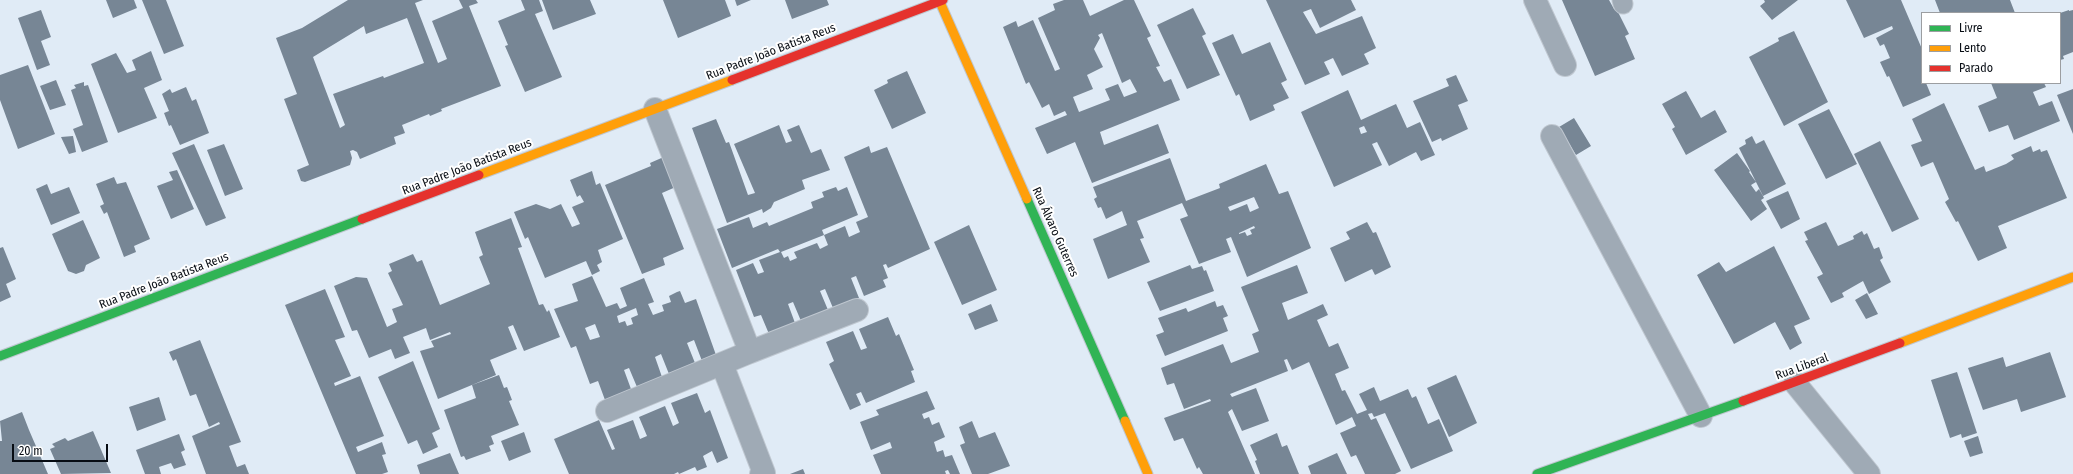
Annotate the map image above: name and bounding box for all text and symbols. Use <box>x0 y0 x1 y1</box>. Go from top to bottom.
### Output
legend <box>1921 12 2061 84</box>
street label: Rua Padre João Batista Reus <box>704 21 838 83</box>
text: Livre <box>1959 21 1982 35</box>
text: Lento <box>1959 41 1986 55</box>
text: Parado <box>1959 61 1993 75</box>
street label: Rua Padre João Batista Reus <box>400 136 534 198</box>
street label: Rua Álvaro Guterres <box>1029 185 1081 279</box>
street label: Rua Padre João Batista Reus <box>97 250 231 312</box>
street label: Rua Liberal <box>1774 351 1830 383</box>
scale bar <box>14 436 110 462</box>
text: 20 m <box>19 444 43 458</box>

